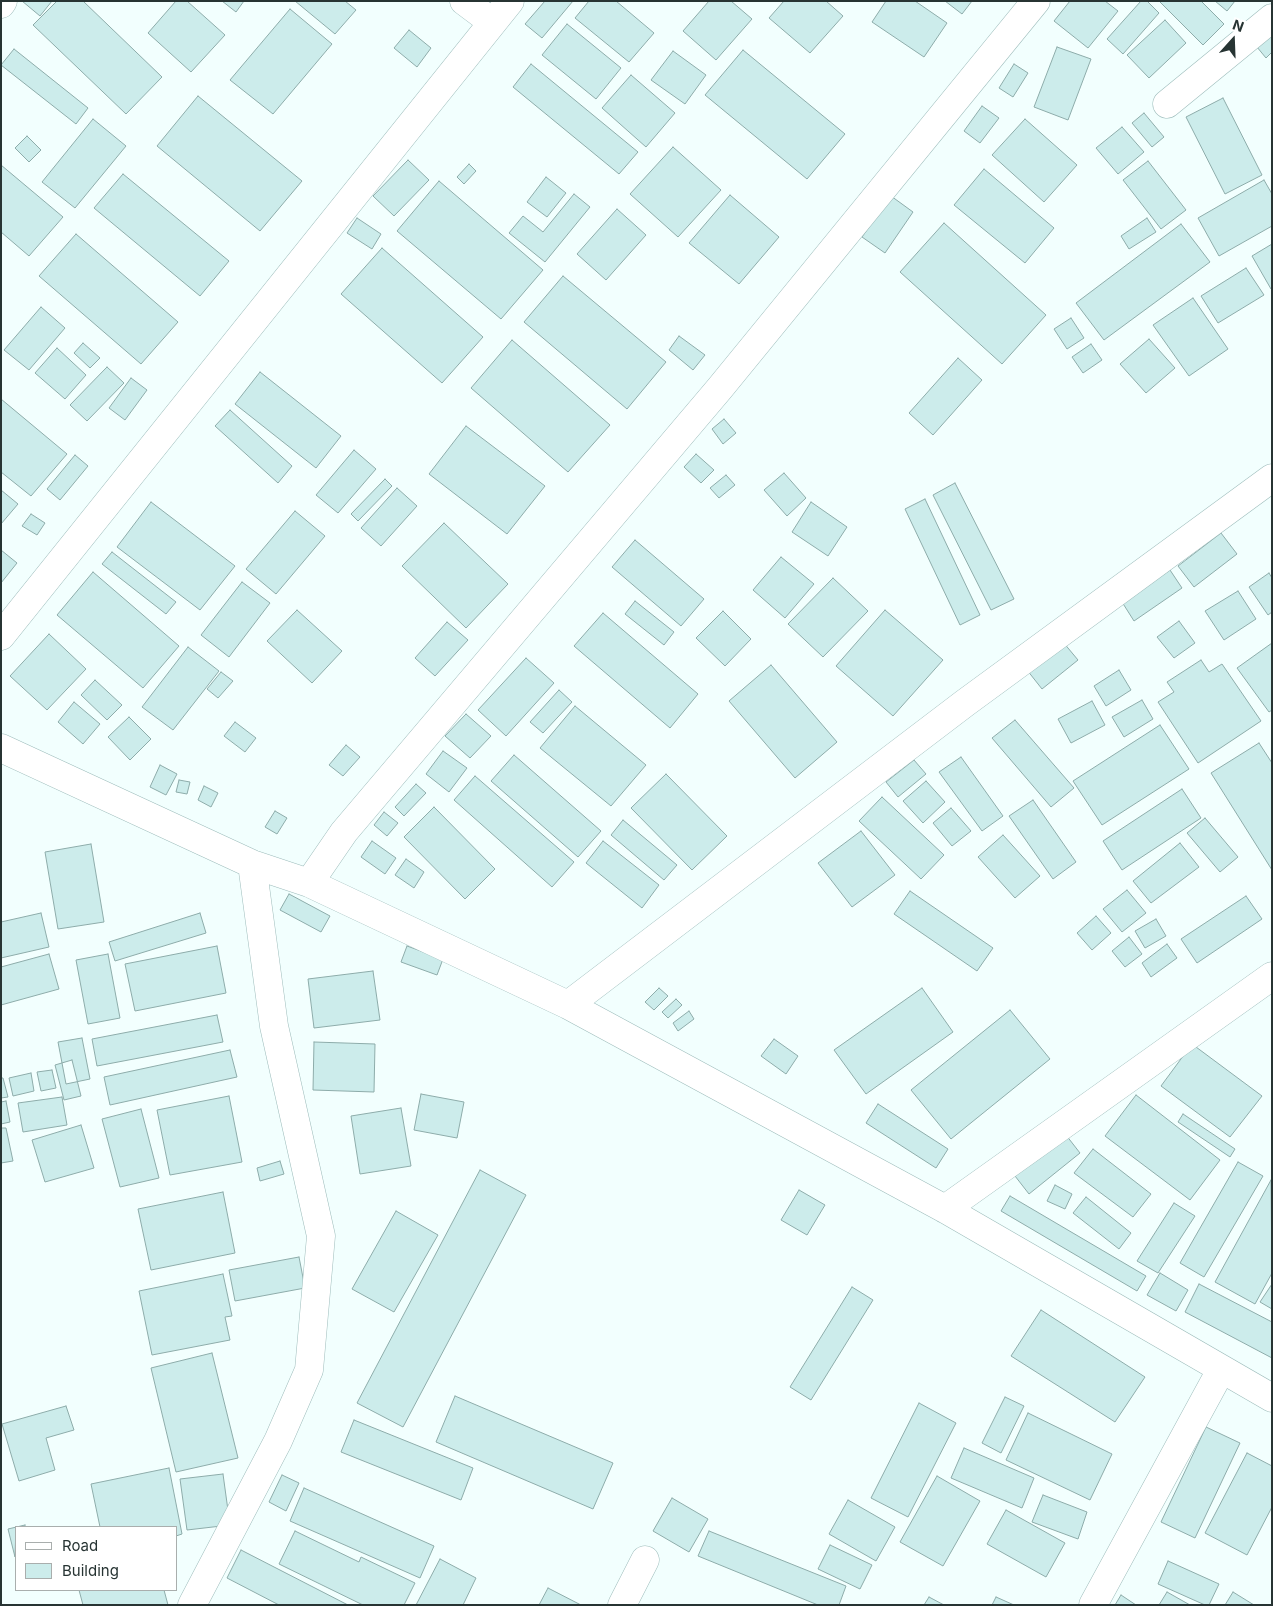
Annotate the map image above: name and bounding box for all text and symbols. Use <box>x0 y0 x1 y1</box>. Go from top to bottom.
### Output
north arrow <box>1208 15 1258 65</box>
text: N <box>1230 16 1246 35</box>
legend <box>15 1526 178 1591</box>
text: Road <box>62 1536 98 1555</box>
text: Building <box>62 1561 119 1580</box>

